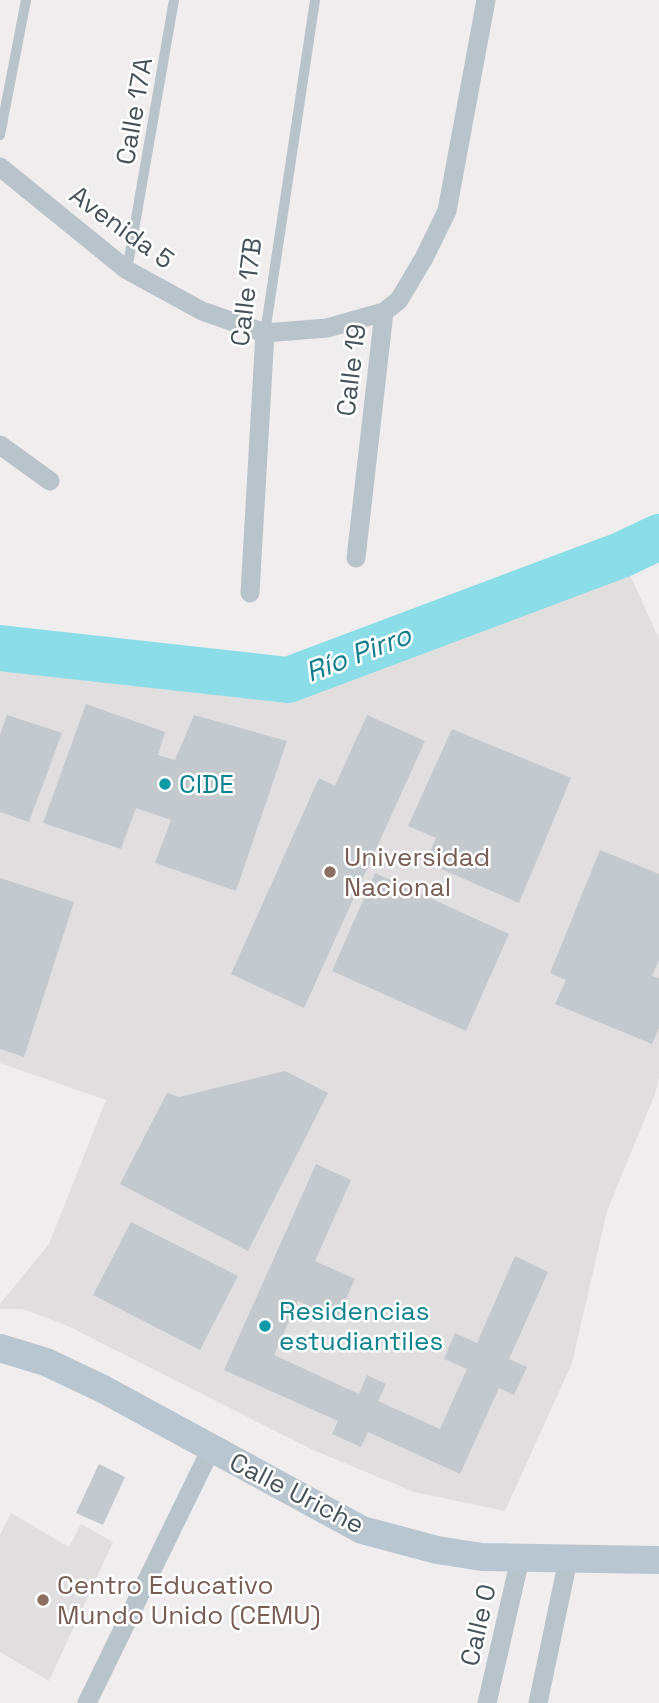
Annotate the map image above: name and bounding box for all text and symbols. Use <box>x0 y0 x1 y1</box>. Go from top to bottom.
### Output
street label: Calle 17A <box>108 55 160 167</box>
street label: Avenida 5 <box>63 178 181 276</box>
street label: Calle 17B <box>222 236 270 348</box>
street label: Calle 19 <box>328 322 374 418</box>
water label: Río Pirro <box>300 616 417 690</box>
place label: CIDE <box>179 767 234 801</box>
marker: CIDE <box>157 776 173 792</box>
place label: Universidad Nacional <box>344 840 490 904</box>
marker: Universidad Nacional <box>322 864 338 880</box>
place label: Residencias estudiantiles <box>279 1294 443 1358</box>
marker: Residencias estudiantiles <box>257 1318 273 1334</box>
street label: Calle Uriche <box>224 1445 370 1541</box>
place label: Centro Educativo Mundo Unido (CEMU) <box>57 1568 320 1632</box>
street label: Calle 0 <box>452 1581 504 1669</box>
marker: Centro Educativo Mundo Unido (CEMU) <box>35 1592 51 1608</box>

